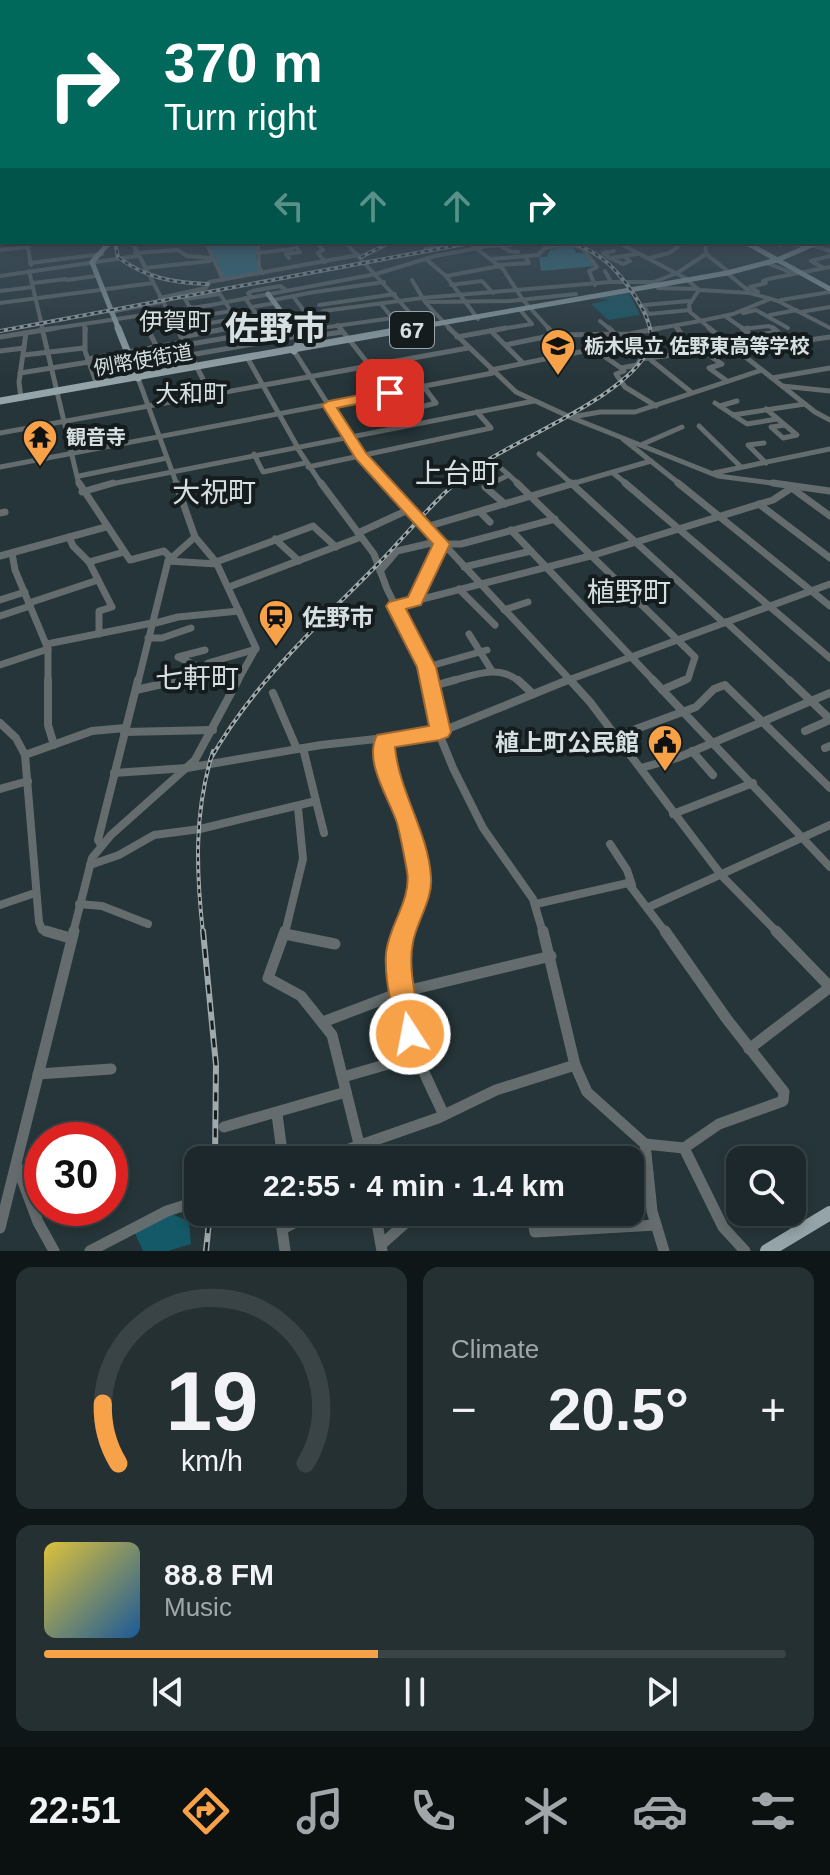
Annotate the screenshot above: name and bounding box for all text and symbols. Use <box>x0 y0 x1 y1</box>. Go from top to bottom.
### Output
text: 370 m <box>164 31 323 94</box>
icon: right <box>32 32 136 136</box>
text: Turn right <box>164 97 317 138</box>
icon: left <box>267 184 311 228</box>
icon: ahead <box>351 184 395 228</box>
icon: ahead <box>435 184 479 228</box>
icon: right <box>519 184 563 228</box>
district label: 伊賀町 <box>139 308 211 335</box>
district label: 佐野市 <box>225 309 327 347</box>
road number: 67 <box>390 312 434 348</box>
school or university icon: 栃木県立 佐野東高等学校 <box>539 327 577 377</box>
place label: 栃木県立 佐野東高等学校 <box>584 335 810 357</box>
street label: 例幣使街道 <box>92 340 194 380</box>
pin <box>356 359 424 427</box>
icon: arrive <box>368 371 412 415</box>
district label: 大和町 <box>155 380 227 407</box>
temple icon: 観音寺 <box>21 418 59 468</box>
place label: 観音寺 <box>66 426 126 448</box>
district label: 上台町 <box>415 458 499 489</box>
district label: 大祝町 <box>172 477 256 508</box>
district label: 植野町 <box>587 577 671 608</box>
station icon: 佐野市 <box>257 598 295 648</box>
place label: 佐野市 <box>302 604 374 631</box>
district label: 七軒町 <box>155 663 239 694</box>
public building icon: 植上町公民館 <box>646 723 684 773</box>
place label: 植上町公民館 <box>495 729 639 756</box>
position arrow <box>368 992 452 1076</box>
speed limit sign: 30 <box>24 1122 128 1226</box>
map controls <box>726 1146 806 1226</box>
button: search <box>726 1146 806 1226</box>
text: 22:55 · 4 min · 1.4 km <box>263 1169 565 1202</box>
text: Climate <box>451 1334 539 1364</box>
text: 19 <box>165 1355 258 1448</box>
text: 20.5° <box>548 1376 689 1443</box>
text: − <box>451 1385 477 1434</box>
text: + <box>760 1385 786 1434</box>
text: km/h <box>181 1445 242 1477</box>
text: 88.8 FM <box>164 1558 274 1591</box>
text: Music <box>164 1592 232 1622</box>
icon: previous <box>146 1670 190 1714</box>
icon: pause <box>393 1670 437 1714</box>
icon: next <box>640 1670 684 1714</box>
icon: directions <box>178 1783 234 1839</box>
icon: music <box>292 1783 348 1839</box>
icon: phone <box>405 1783 461 1839</box>
icon: climate <box>518 1783 574 1839</box>
icon: car <box>632 1783 688 1839</box>
icon: filters <box>745 1783 801 1839</box>
text: 22:51 <box>29 1790 121 1831</box>

